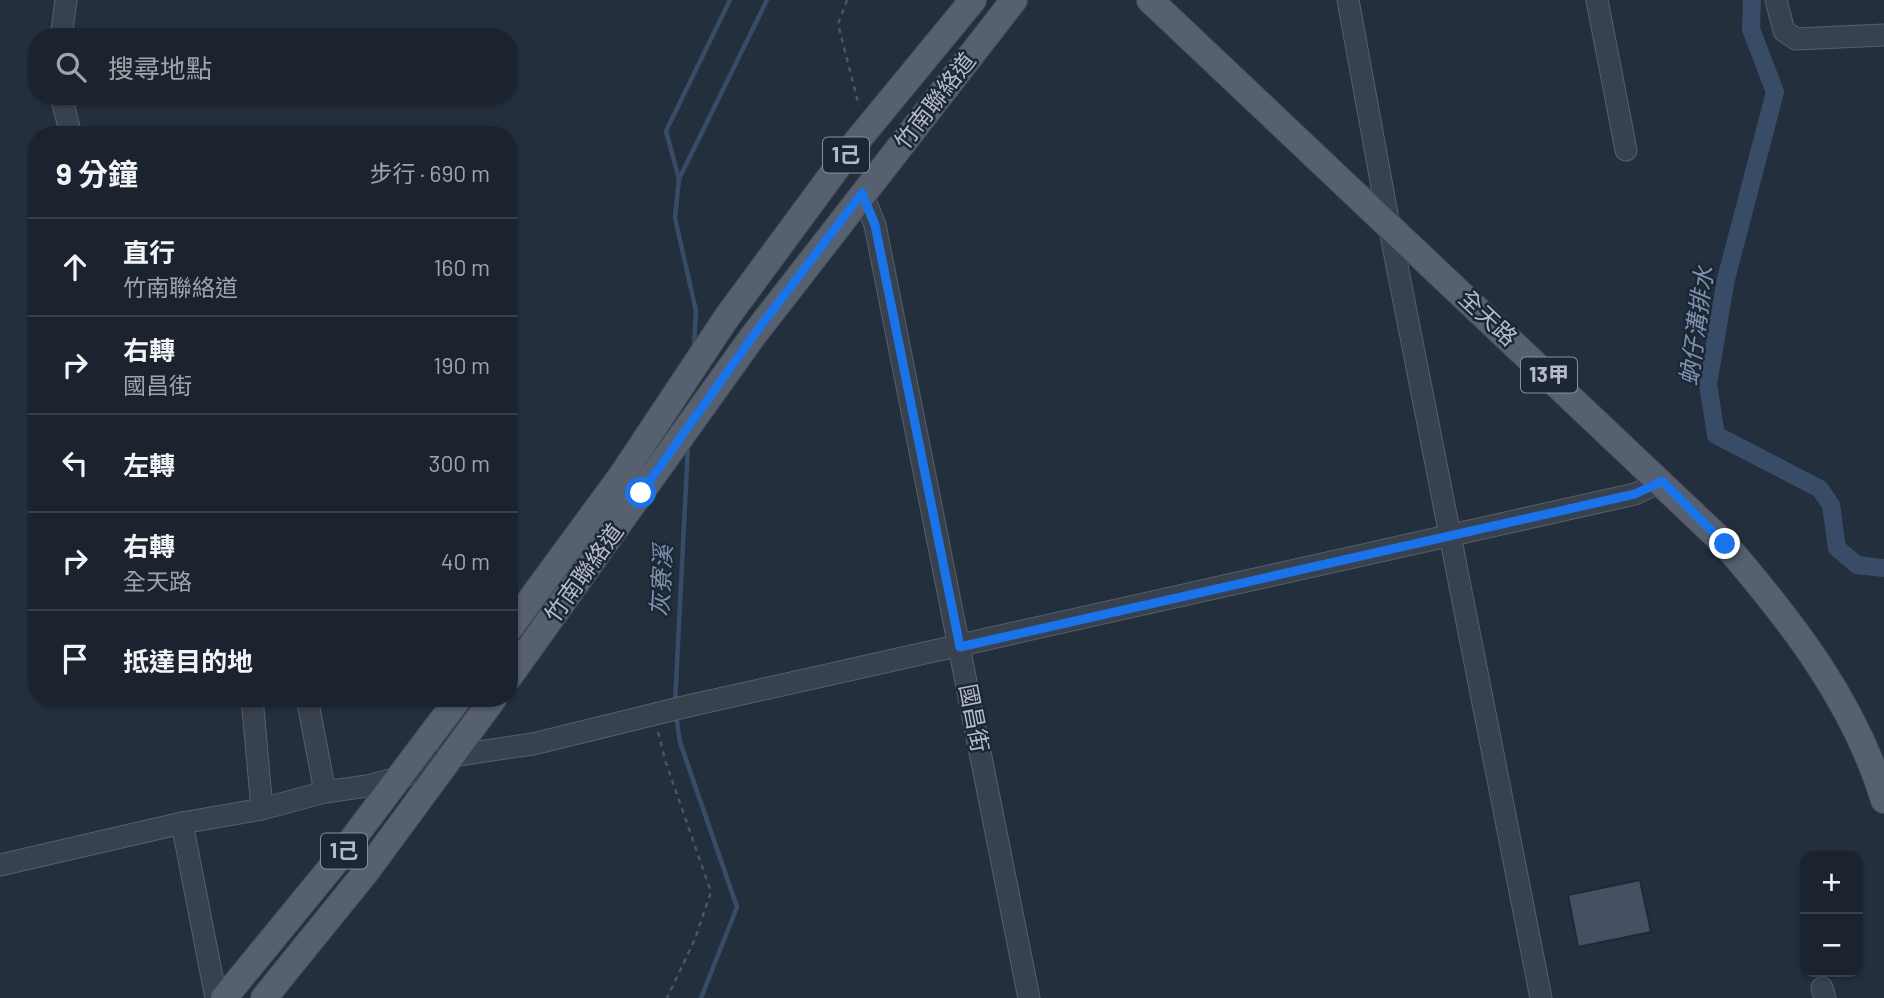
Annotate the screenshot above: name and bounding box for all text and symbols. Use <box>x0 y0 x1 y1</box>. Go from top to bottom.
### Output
search box <box>28 28 518 105</box>
street label: 竹南聯絡道 <box>888 46 981 154</box>
icon: search <box>52 48 90 86</box>
text: 搜尋地點 <box>108 52 212 83</box>
road number: 1己 <box>823 138 869 172</box>
text: 9 分鐘 <box>56 155 138 191</box>
text: 步行 · 690 m <box>370 159 490 187</box>
text: 直行 <box>123 236 175 267</box>
icon: ahead <box>56 248 94 286</box>
text: 160 m <box>433 253 490 281</box>
water label: 蚋仔溝排水 <box>1673 263 1718 387</box>
text: 竹南聯絡道 <box>123 273 238 301</box>
street label: 全天路 <box>1454 284 1523 351</box>
text: 右轉 <box>123 334 175 365</box>
icon: right <box>56 346 94 384</box>
text: 190 m <box>433 351 490 379</box>
road number: 13甲 <box>1521 358 1577 392</box>
text: 國昌街 <box>123 371 192 399</box>
icon: left <box>56 444 94 482</box>
text: 左轉 <box>123 449 175 480</box>
text: 300 m <box>429 449 490 477</box>
route start <box>625 477 656 508</box>
street label: 竹南聯絡道 <box>538 518 628 627</box>
route end <box>1709 528 1740 559</box>
text: 右轉 <box>123 530 175 561</box>
water label: 灰寮溪 <box>644 541 677 618</box>
icon: right <box>56 542 94 580</box>
text: 40 m <box>441 547 490 575</box>
text: 全天路 <box>123 567 192 595</box>
icon: arrive <box>56 640 94 678</box>
text: 抵達目的地 <box>123 645 253 676</box>
street label: 國昌街 <box>955 681 995 754</box>
road number: 1己 <box>321 834 367 868</box>
map controls <box>1800 851 1863 977</box>
button: + <box>1800 851 1863 914</box>
button: − <box>1800 914 1863 977</box>

